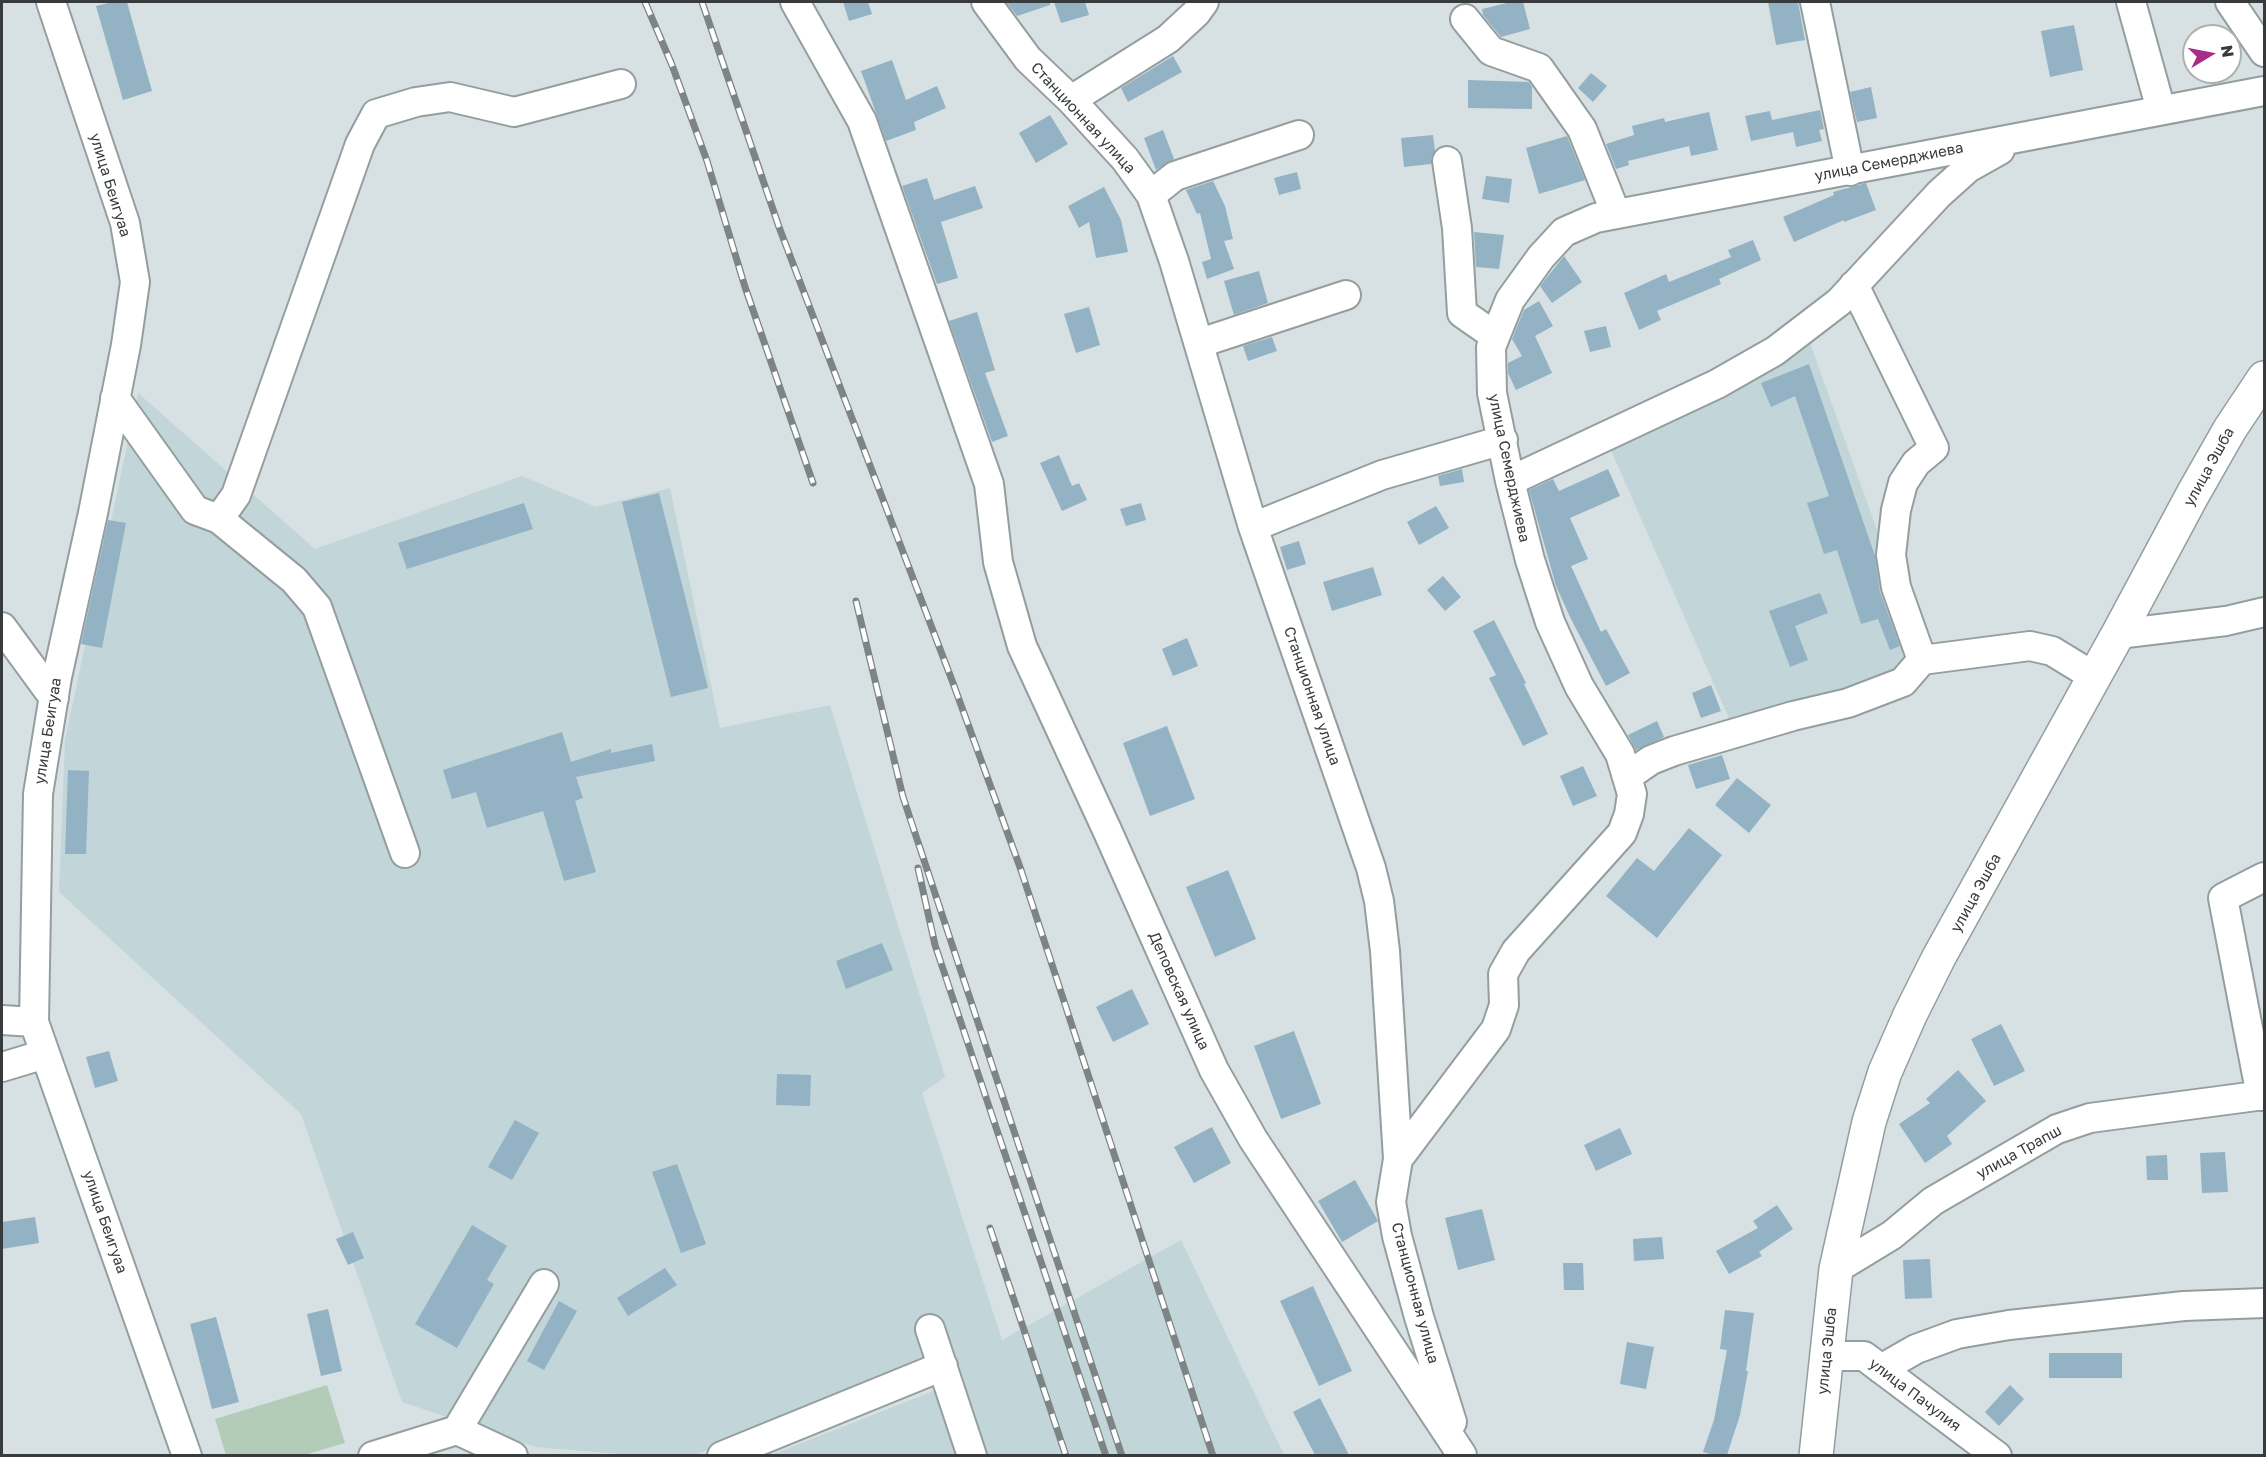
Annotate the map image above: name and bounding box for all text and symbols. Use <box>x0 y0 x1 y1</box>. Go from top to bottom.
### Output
north arrow <box>2182 24 2242 84</box>
text: N <box>2217 43 2239 59</box>
street label: Станционная улица <box>1027 59 1139 177</box>
street label: улица Беигуаа <box>86 131 134 239</box>
street label: улица Семерджиева <box>1813 139 1965 185</box>
street label: улица Семерджиева <box>1484 392 1534 544</box>
street label: улица Эшба <box>2180 424 2238 510</box>
street label: Станционная улица <box>1280 624 1344 768</box>
street label: улица Беигуаа <box>31 676 65 786</box>
street label: улица Эшба <box>1947 850 2005 936</box>
street label: Деповская улица <box>1145 929 1213 1053</box>
street label: улица Трапш <box>1973 1121 2065 1183</box>
street label: улица Беигуаа <box>79 1168 131 1276</box>
street label: Станционная улица <box>1387 1220 1443 1366</box>
street label: улица Эшба <box>1813 1307 1841 1395</box>
street label: улица Пачулия <box>1866 1355 1964 1435</box>

